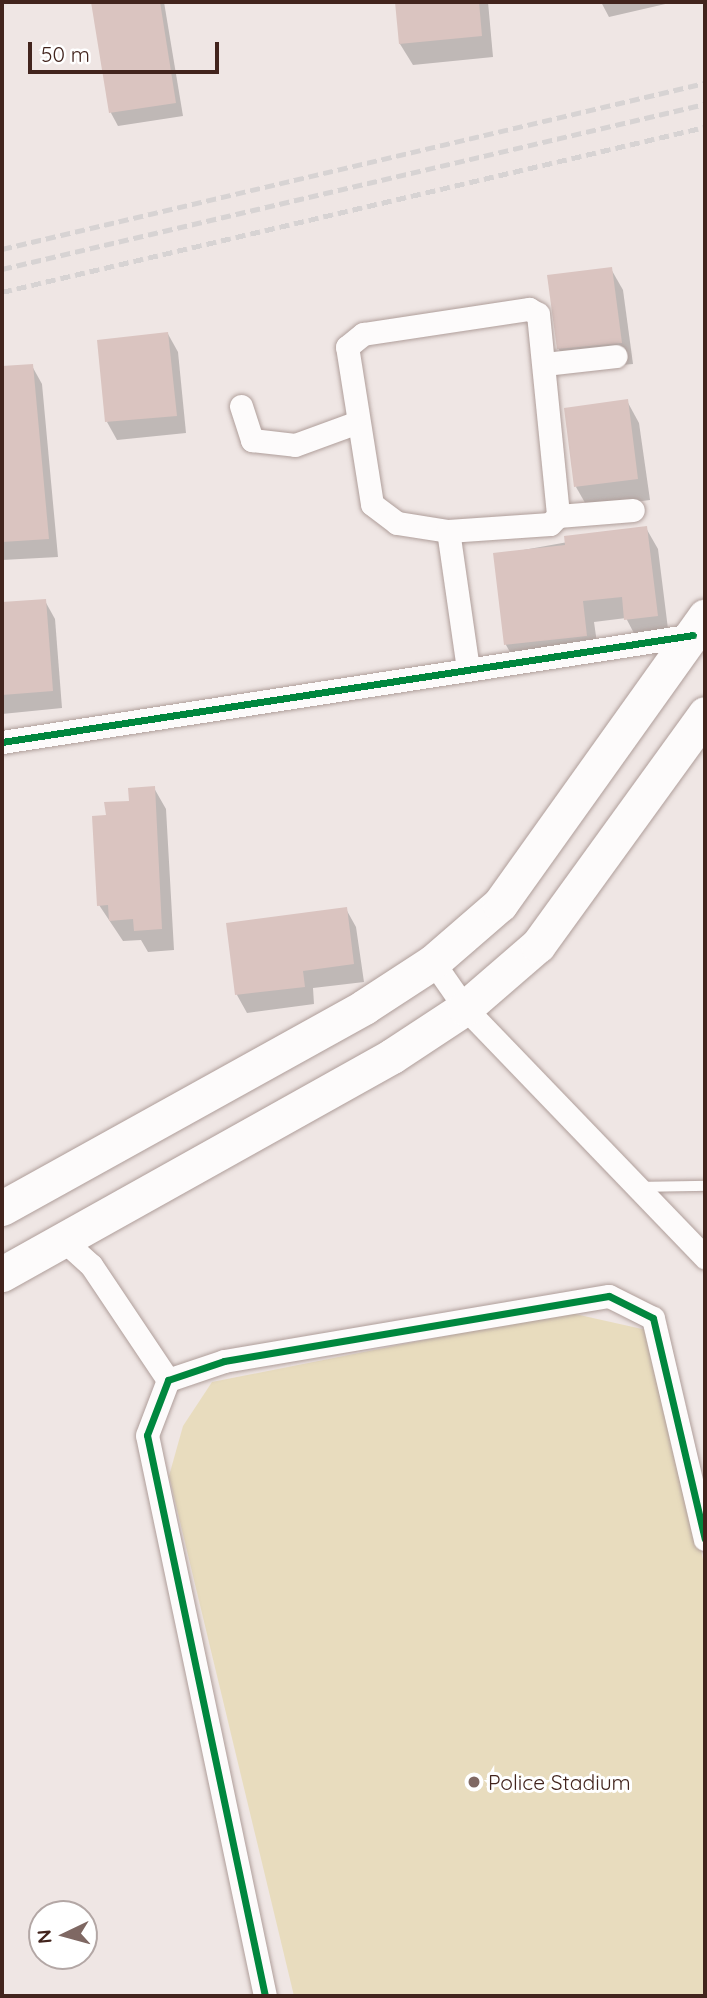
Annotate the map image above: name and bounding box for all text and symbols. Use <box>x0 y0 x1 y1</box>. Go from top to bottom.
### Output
scale bar <box>32 28 222 72</box>
text: 50 m <box>41 41 90 67</box>
place label: Police Stadium <box>488 1769 631 1795</box>
marker: Police Stadium <box>466 1774 482 1790</box>
north arrow <box>28 1900 98 1970</box>
text: N <box>32 1929 57 1945</box>

